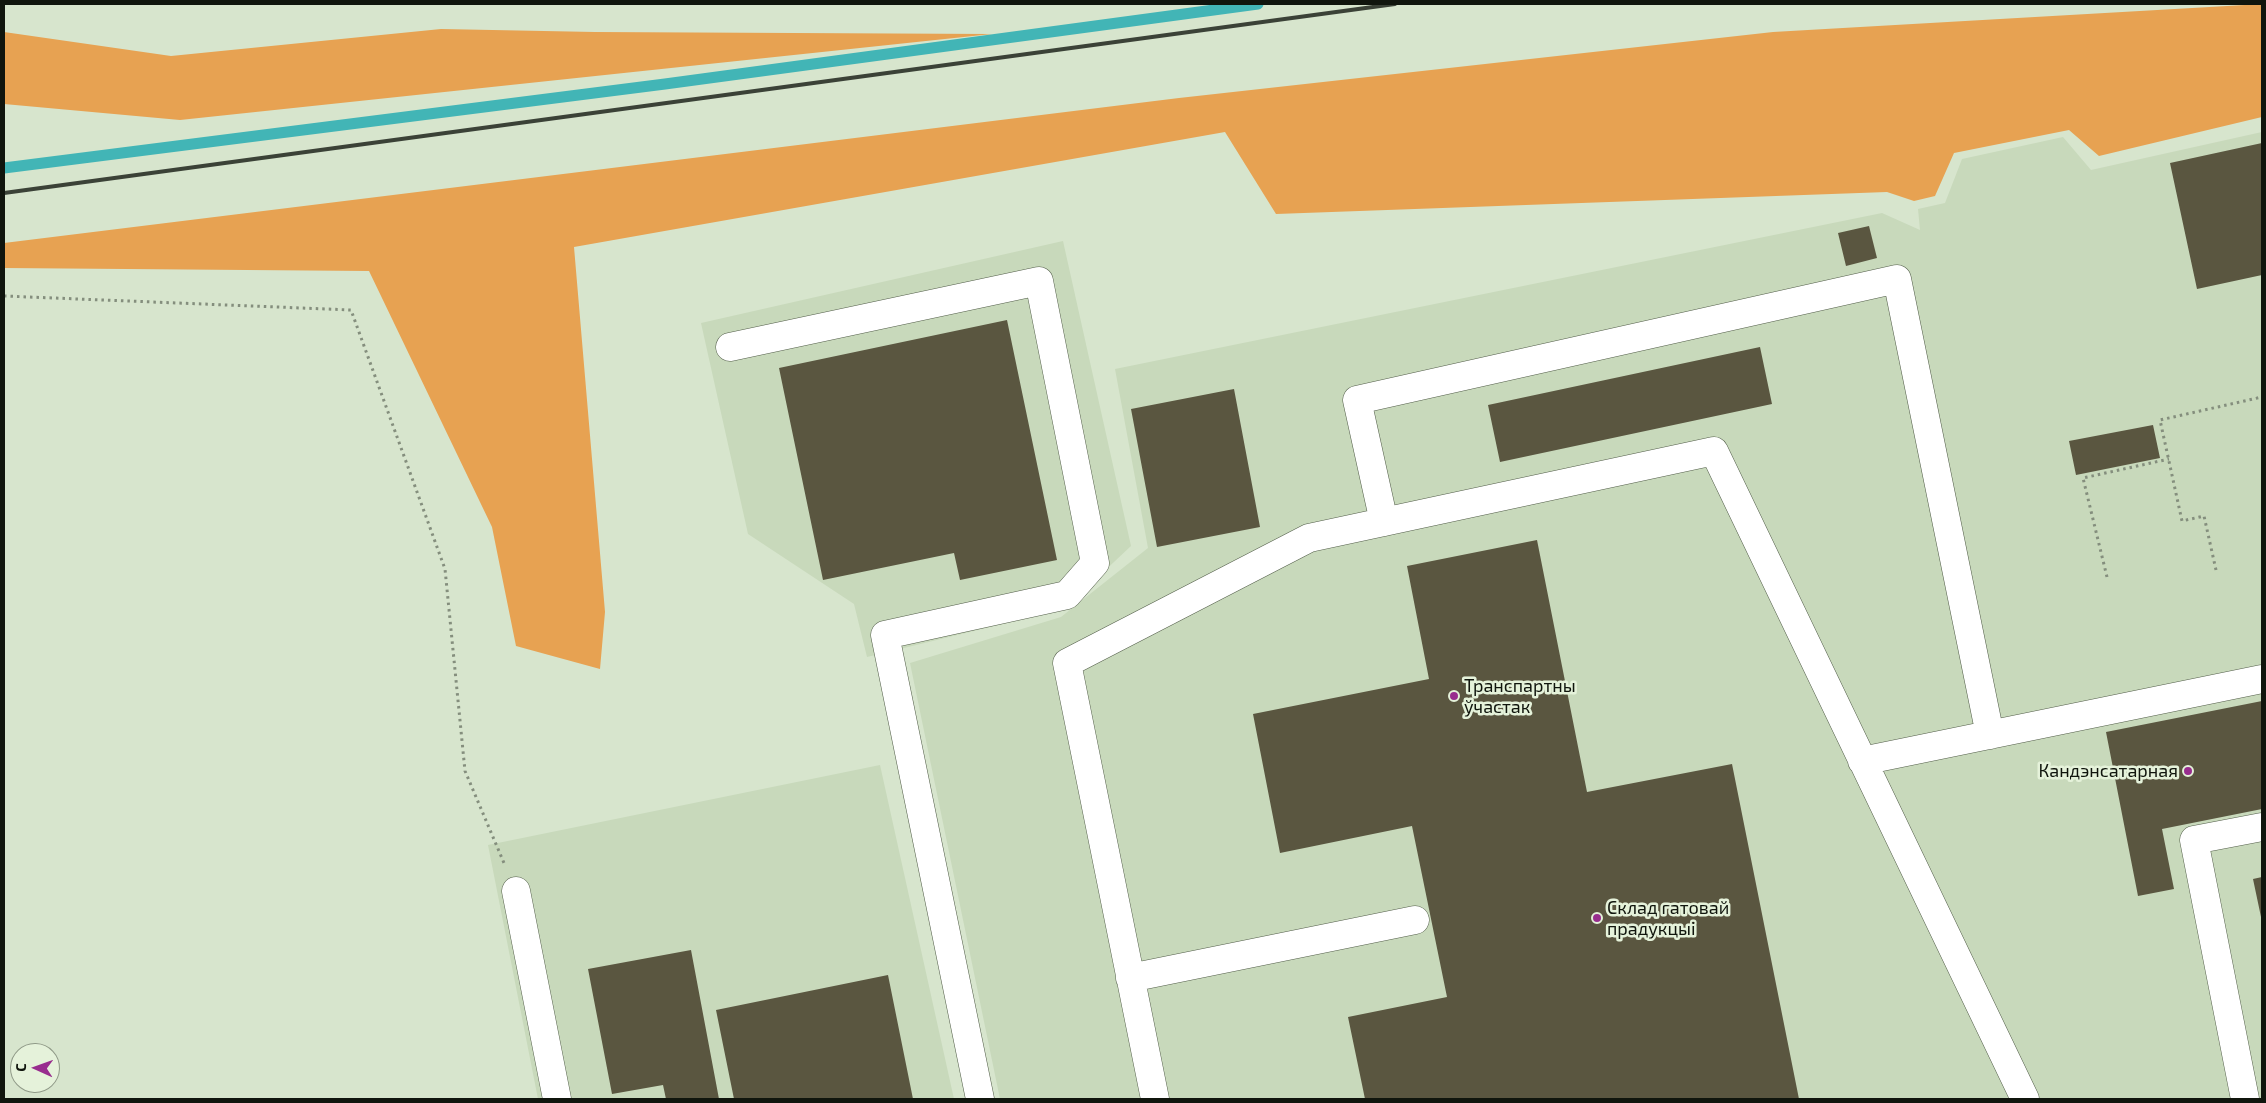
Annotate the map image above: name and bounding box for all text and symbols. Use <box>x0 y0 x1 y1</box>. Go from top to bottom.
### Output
place label: Транспартны ўчастак <box>1464 675 1576 718</box>
marker: Транспартны ўчастак <box>1448 690 1460 702</box>
place label: Кандэнсатарная <box>2038 760 2178 782</box>
marker: Кандэнсатарная <box>2182 765 2194 777</box>
place label: Склад гатовай прадукцыі <box>1607 897 1729 940</box>
marker: Склад гатовай прадукцыі <box>1591 912 1603 924</box>
north arrow <box>10 1043 60 1093</box>
text: С <box>12 1063 29 1072</box>

